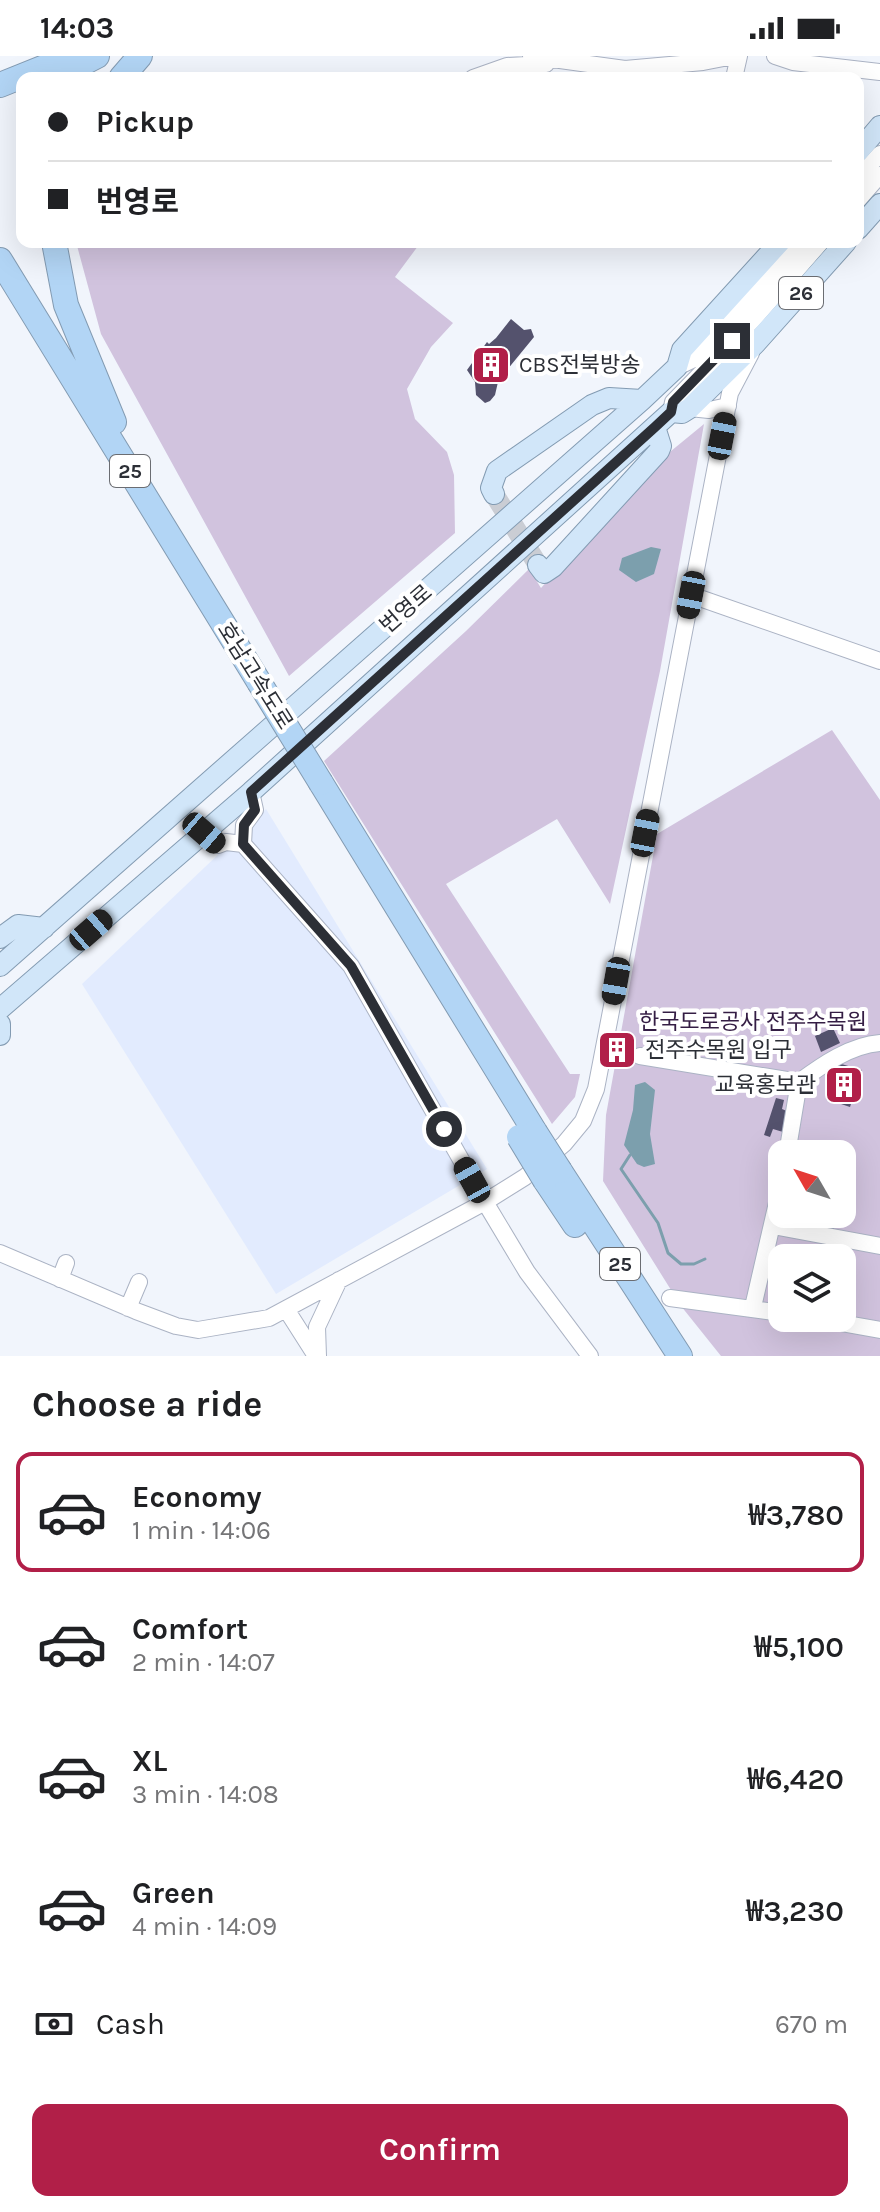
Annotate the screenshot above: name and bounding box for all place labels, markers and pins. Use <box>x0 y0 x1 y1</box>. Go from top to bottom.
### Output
building icon: CBS전북방송 <box>470 344 512 386</box>
place label: CBS전북방송 <box>519 352 640 378</box>
building icon: 전주수목원 입구 <box>596 1029 638 1071</box>
place label: 전주수목원 입구 <box>645 1037 792 1063</box>
building icon: 교육홍보관 <box>823 1064 865 1106</box>
place label: 교육홍보관 <box>715 1072 816 1098</box>

